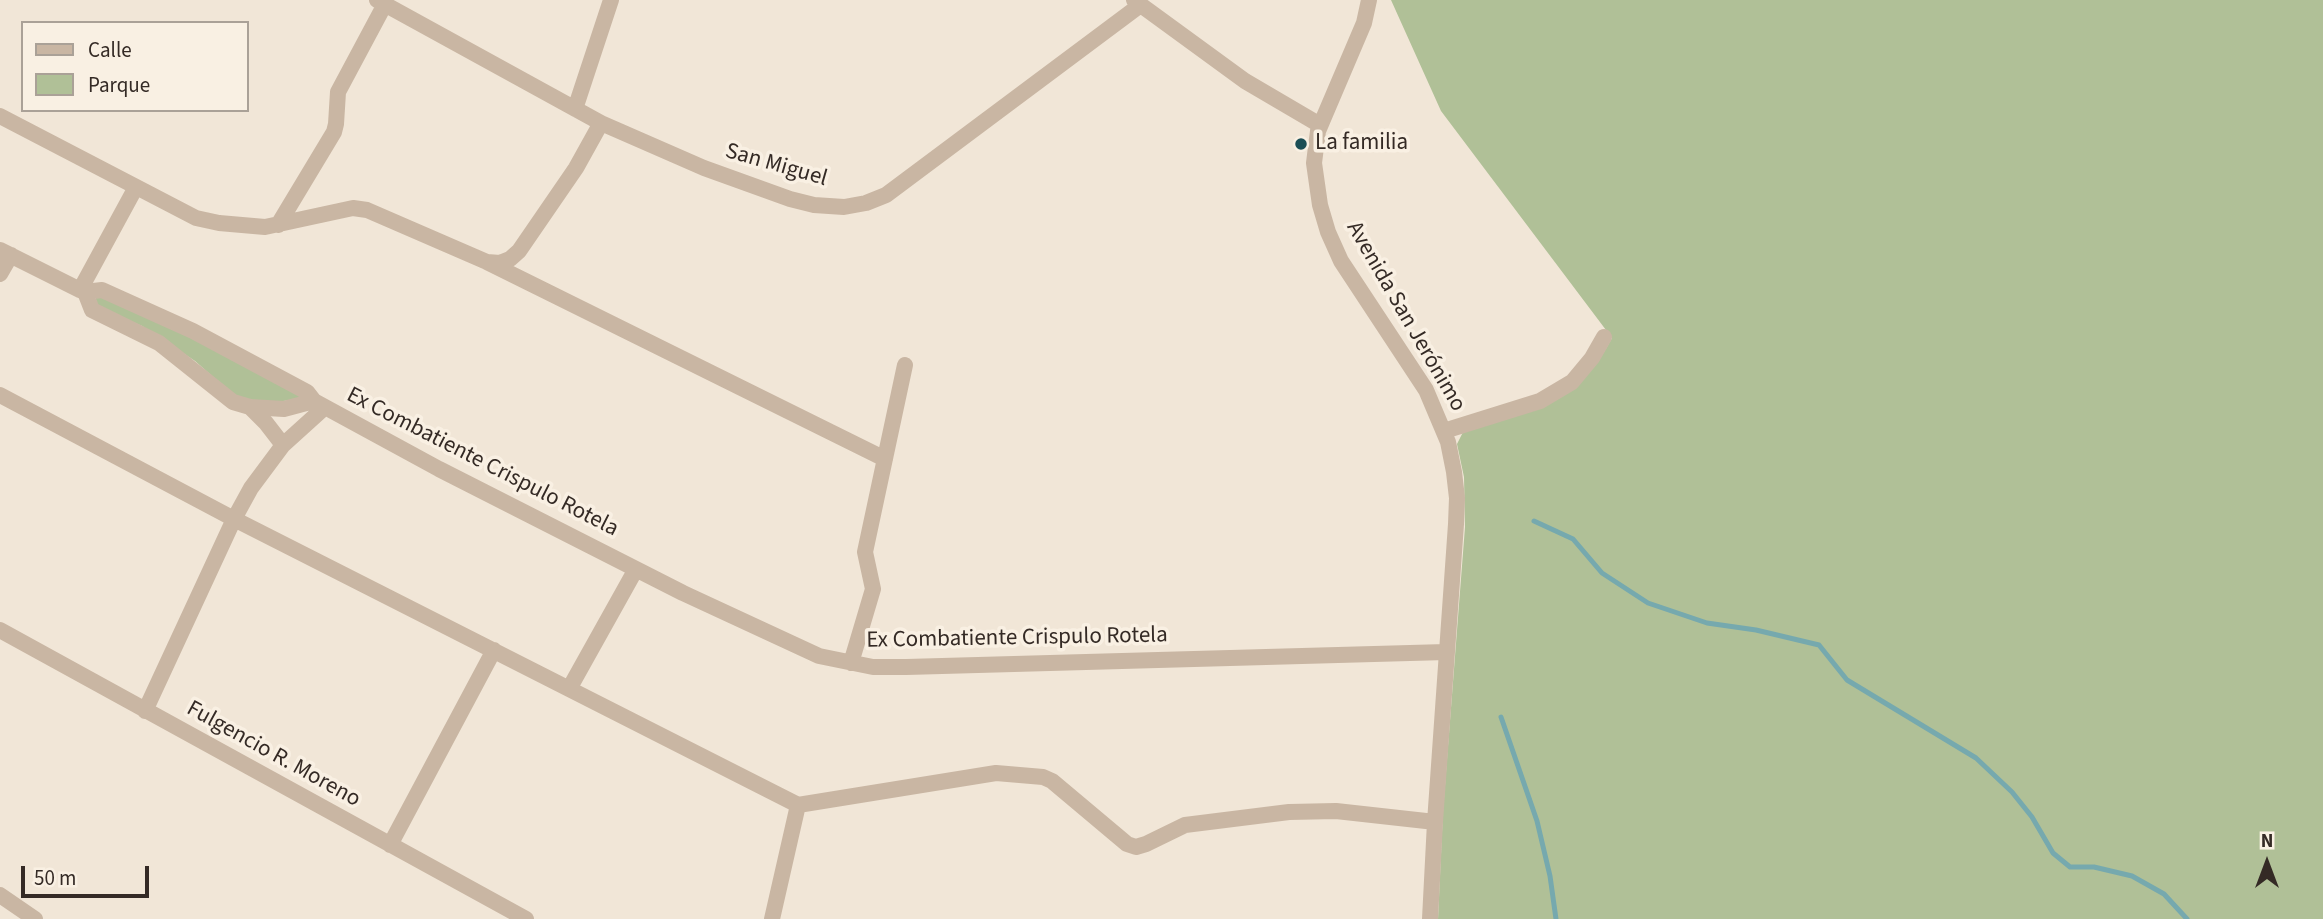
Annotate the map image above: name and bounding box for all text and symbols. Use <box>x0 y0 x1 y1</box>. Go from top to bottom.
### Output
legend <box>21 21 248 112</box>
text: Calle <box>88 35 132 65</box>
text: Parque <box>88 70 150 100</box>
place label: La familia <box>1315 130 1408 158</box>
marker: La familia <box>1293 136 1309 152</box>
street label: San Miguel <box>722 138 830 194</box>
street label: Avenida San Jerónimo <box>1339 217 1471 417</box>
street label: Ex Combatiente Crispulo Rotela <box>341 382 623 544</box>
street label: Ex Combatiente Crispulo Rotela <box>866 623 1168 655</box>
street label: Fulgencio R. Moreno <box>181 696 365 814</box>
north arrow <box>2232 828 2302 898</box>
text: N <box>2261 828 2273 855</box>
scale bar <box>24 852 152 896</box>
text: 50 m <box>34 863 76 893</box>

